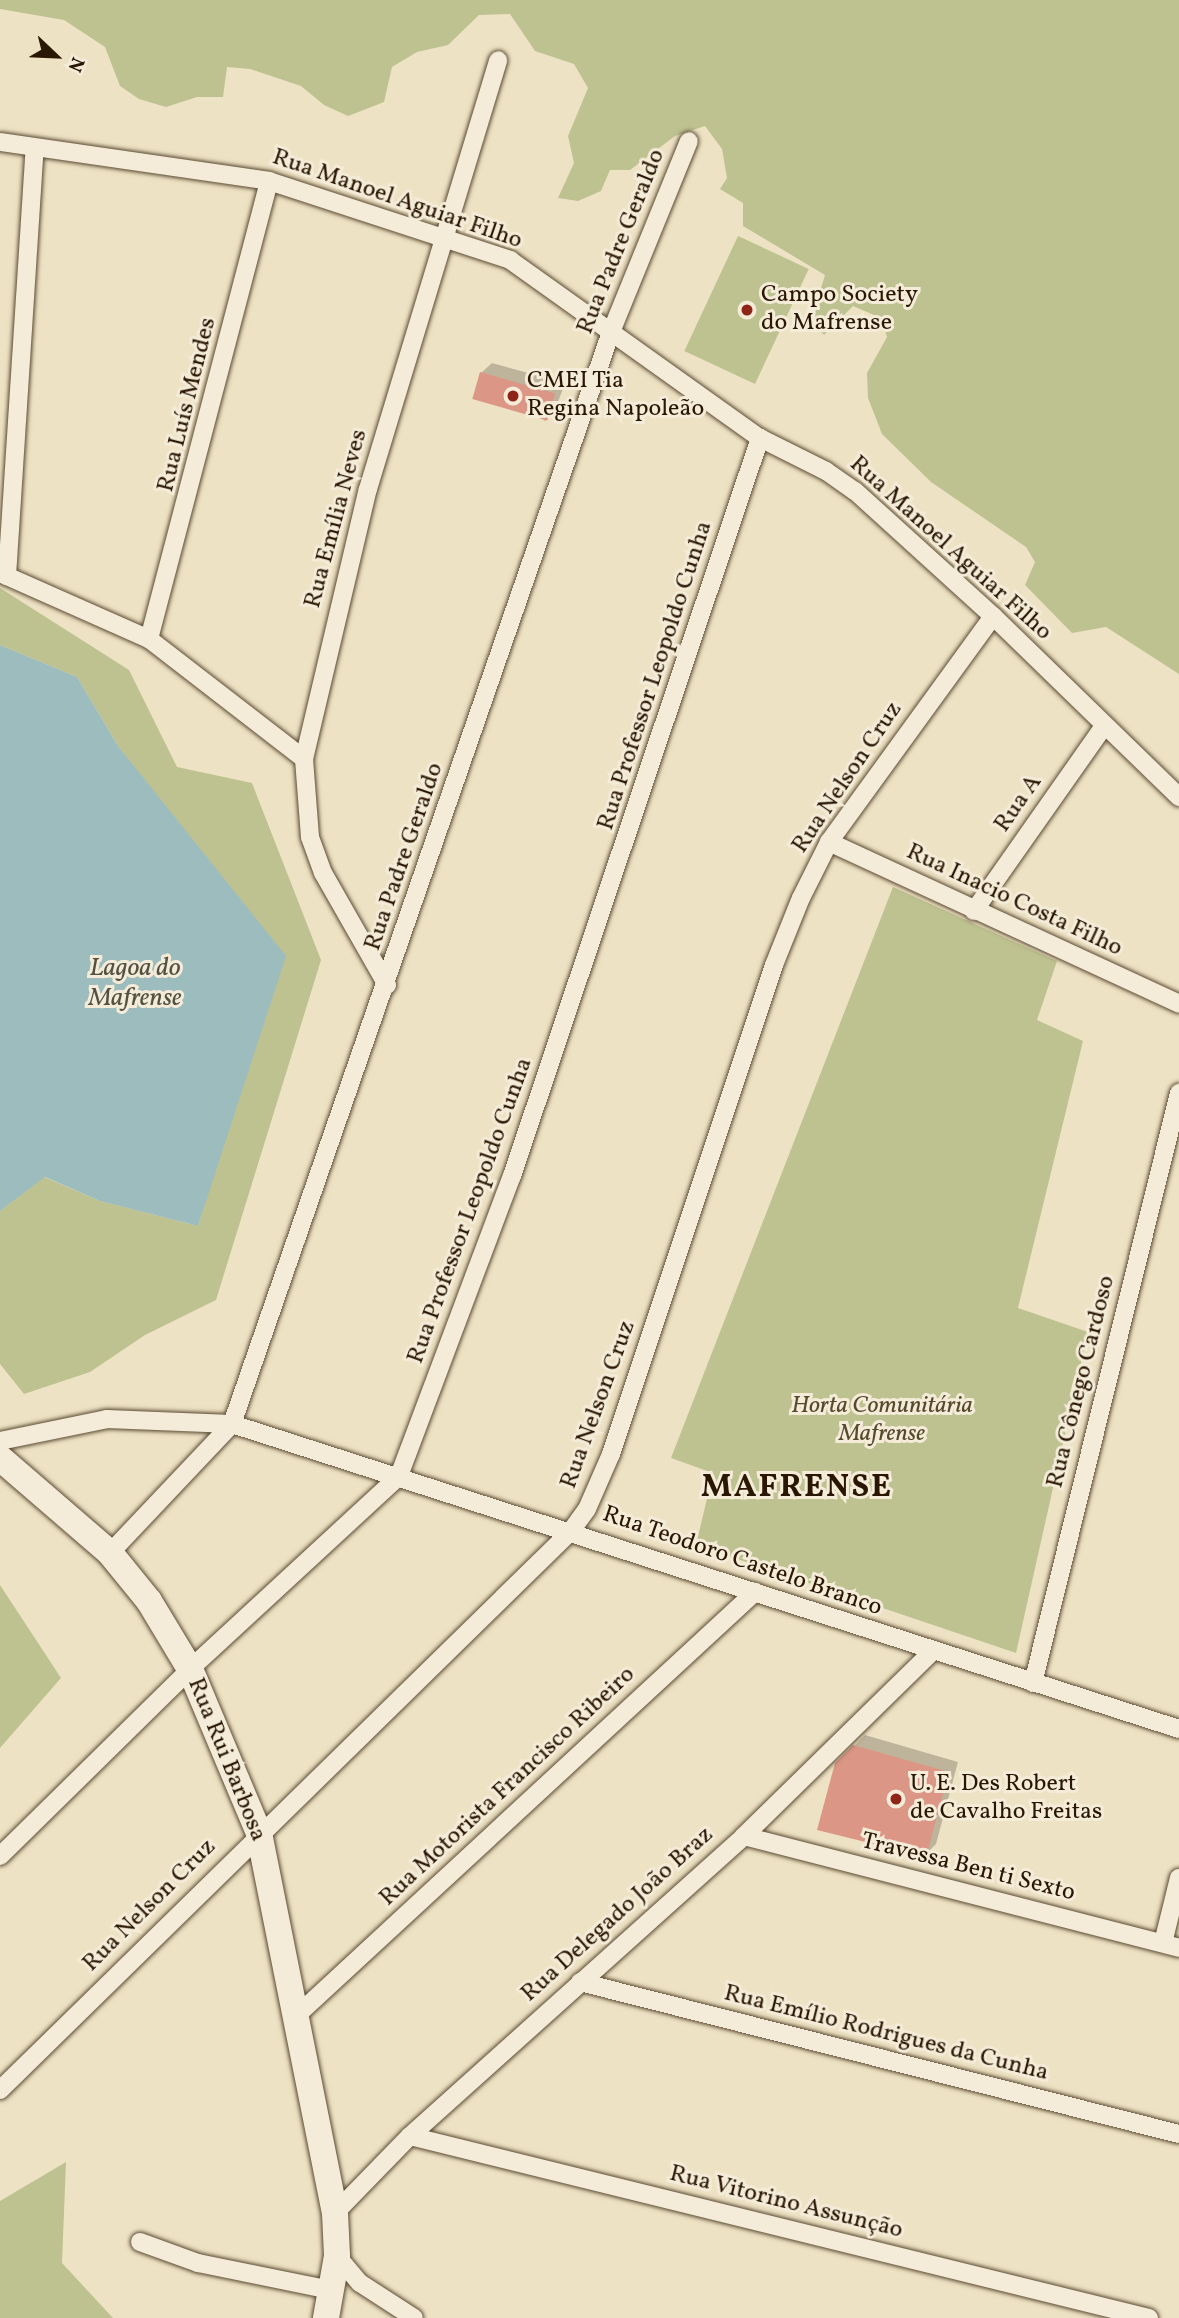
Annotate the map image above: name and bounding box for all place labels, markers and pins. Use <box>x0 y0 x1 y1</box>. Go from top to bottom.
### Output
place label: Campo Society do Mafrense <box>761 282 918 338</box>
marker: Campo Society do Mafrense <box>739 302 755 318</box>
place label: CMEI Tia Regina Napoleão <box>527 368 704 424</box>
marker: CMEI Tia Regina Napoleão <box>505 388 521 404</box>
place label: U. E. Des Robert de Cavalho Freitas <box>910 1771 1102 1827</box>
marker: U. E. Des Robert de Cavalho Freitas <box>888 1791 904 1807</box>

